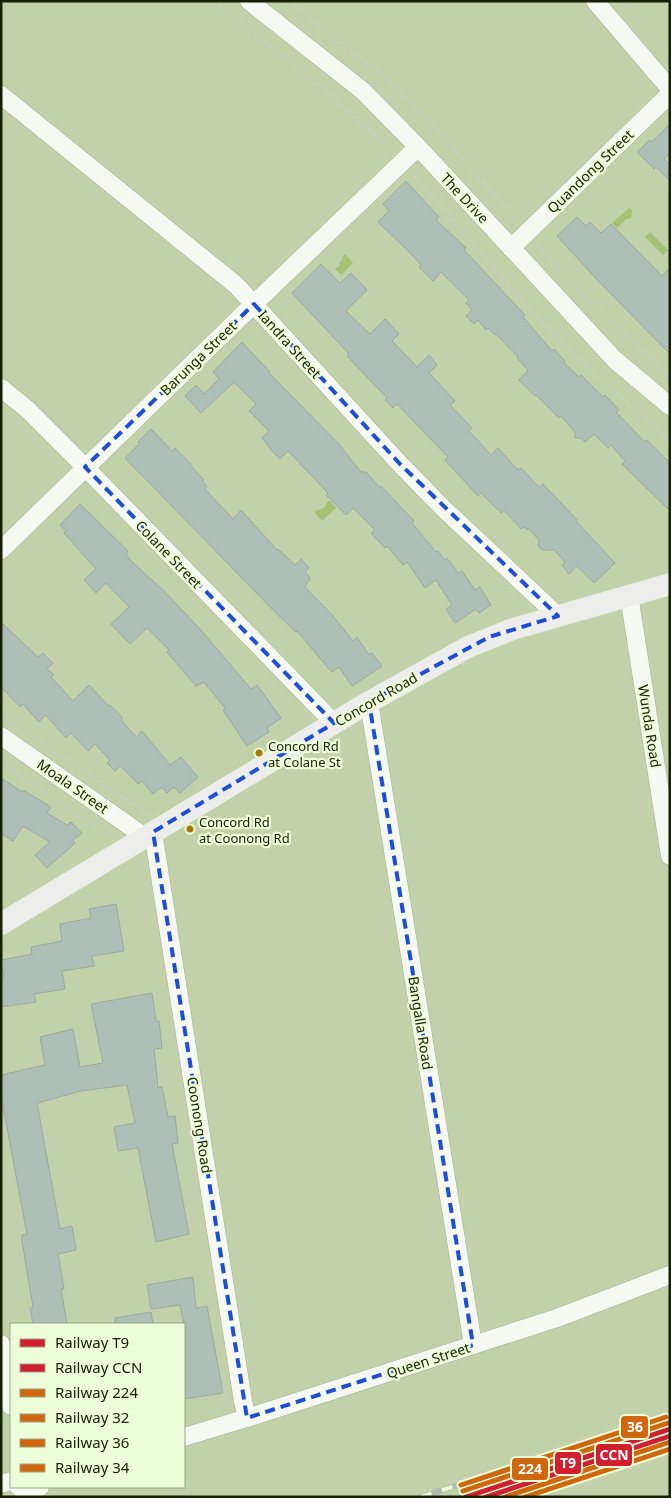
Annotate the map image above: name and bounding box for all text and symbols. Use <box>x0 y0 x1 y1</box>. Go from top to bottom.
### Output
street label: Quandong Street <box>543 125 637 217</box>
street label: The Drive <box>437 169 493 227</box>
street label: Iandra Street <box>254 306 326 382</box>
street label: Barunga Street <box>156 317 240 399</box>
street label: Colane Street <box>132 516 206 592</box>
street label: Concord Road <box>331 668 421 730</box>
street label: Wunda Road <box>634 683 666 769</box>
place label: Concord Rd at Colane St <box>268 737 341 771</box>
marker: Concord Rd at Colane St <box>254 748 264 758</box>
street label: Moala Street <box>33 754 113 818</box>
place label: Concord Rd at Coonong Rd <box>199 813 290 847</box>
marker: Concord Rd at Coonong Rd <box>185 824 195 834</box>
street label: Bangalla Road <box>404 975 438 1071</box>
street label: Coonong Road <box>183 1075 217 1175</box>
legend <box>10 1323 185 1488</box>
text: Railway T9 <box>55 1332 129 1352</box>
street label: Queen Street <box>384 1338 472 1382</box>
text: Railway CCN <box>55 1357 142 1377</box>
text: Railway 224 <box>55 1382 138 1402</box>
text: Railway 32 <box>55 1407 129 1427</box>
line badge: 36 <box>620 1415 649 1439</box>
text: 36 <box>627 1417 643 1436</box>
text: Railway 36 <box>55 1432 129 1452</box>
line badge: CCN <box>595 1443 633 1467</box>
text: CCN <box>599 1445 629 1464</box>
line badge: T9 <box>554 1451 582 1475</box>
text: T9 <box>560 1453 576 1472</box>
text: Railway 34 <box>55 1457 130 1477</box>
line badge: 224 <box>511 1457 549 1481</box>
text: 224 <box>518 1459 542 1478</box>

